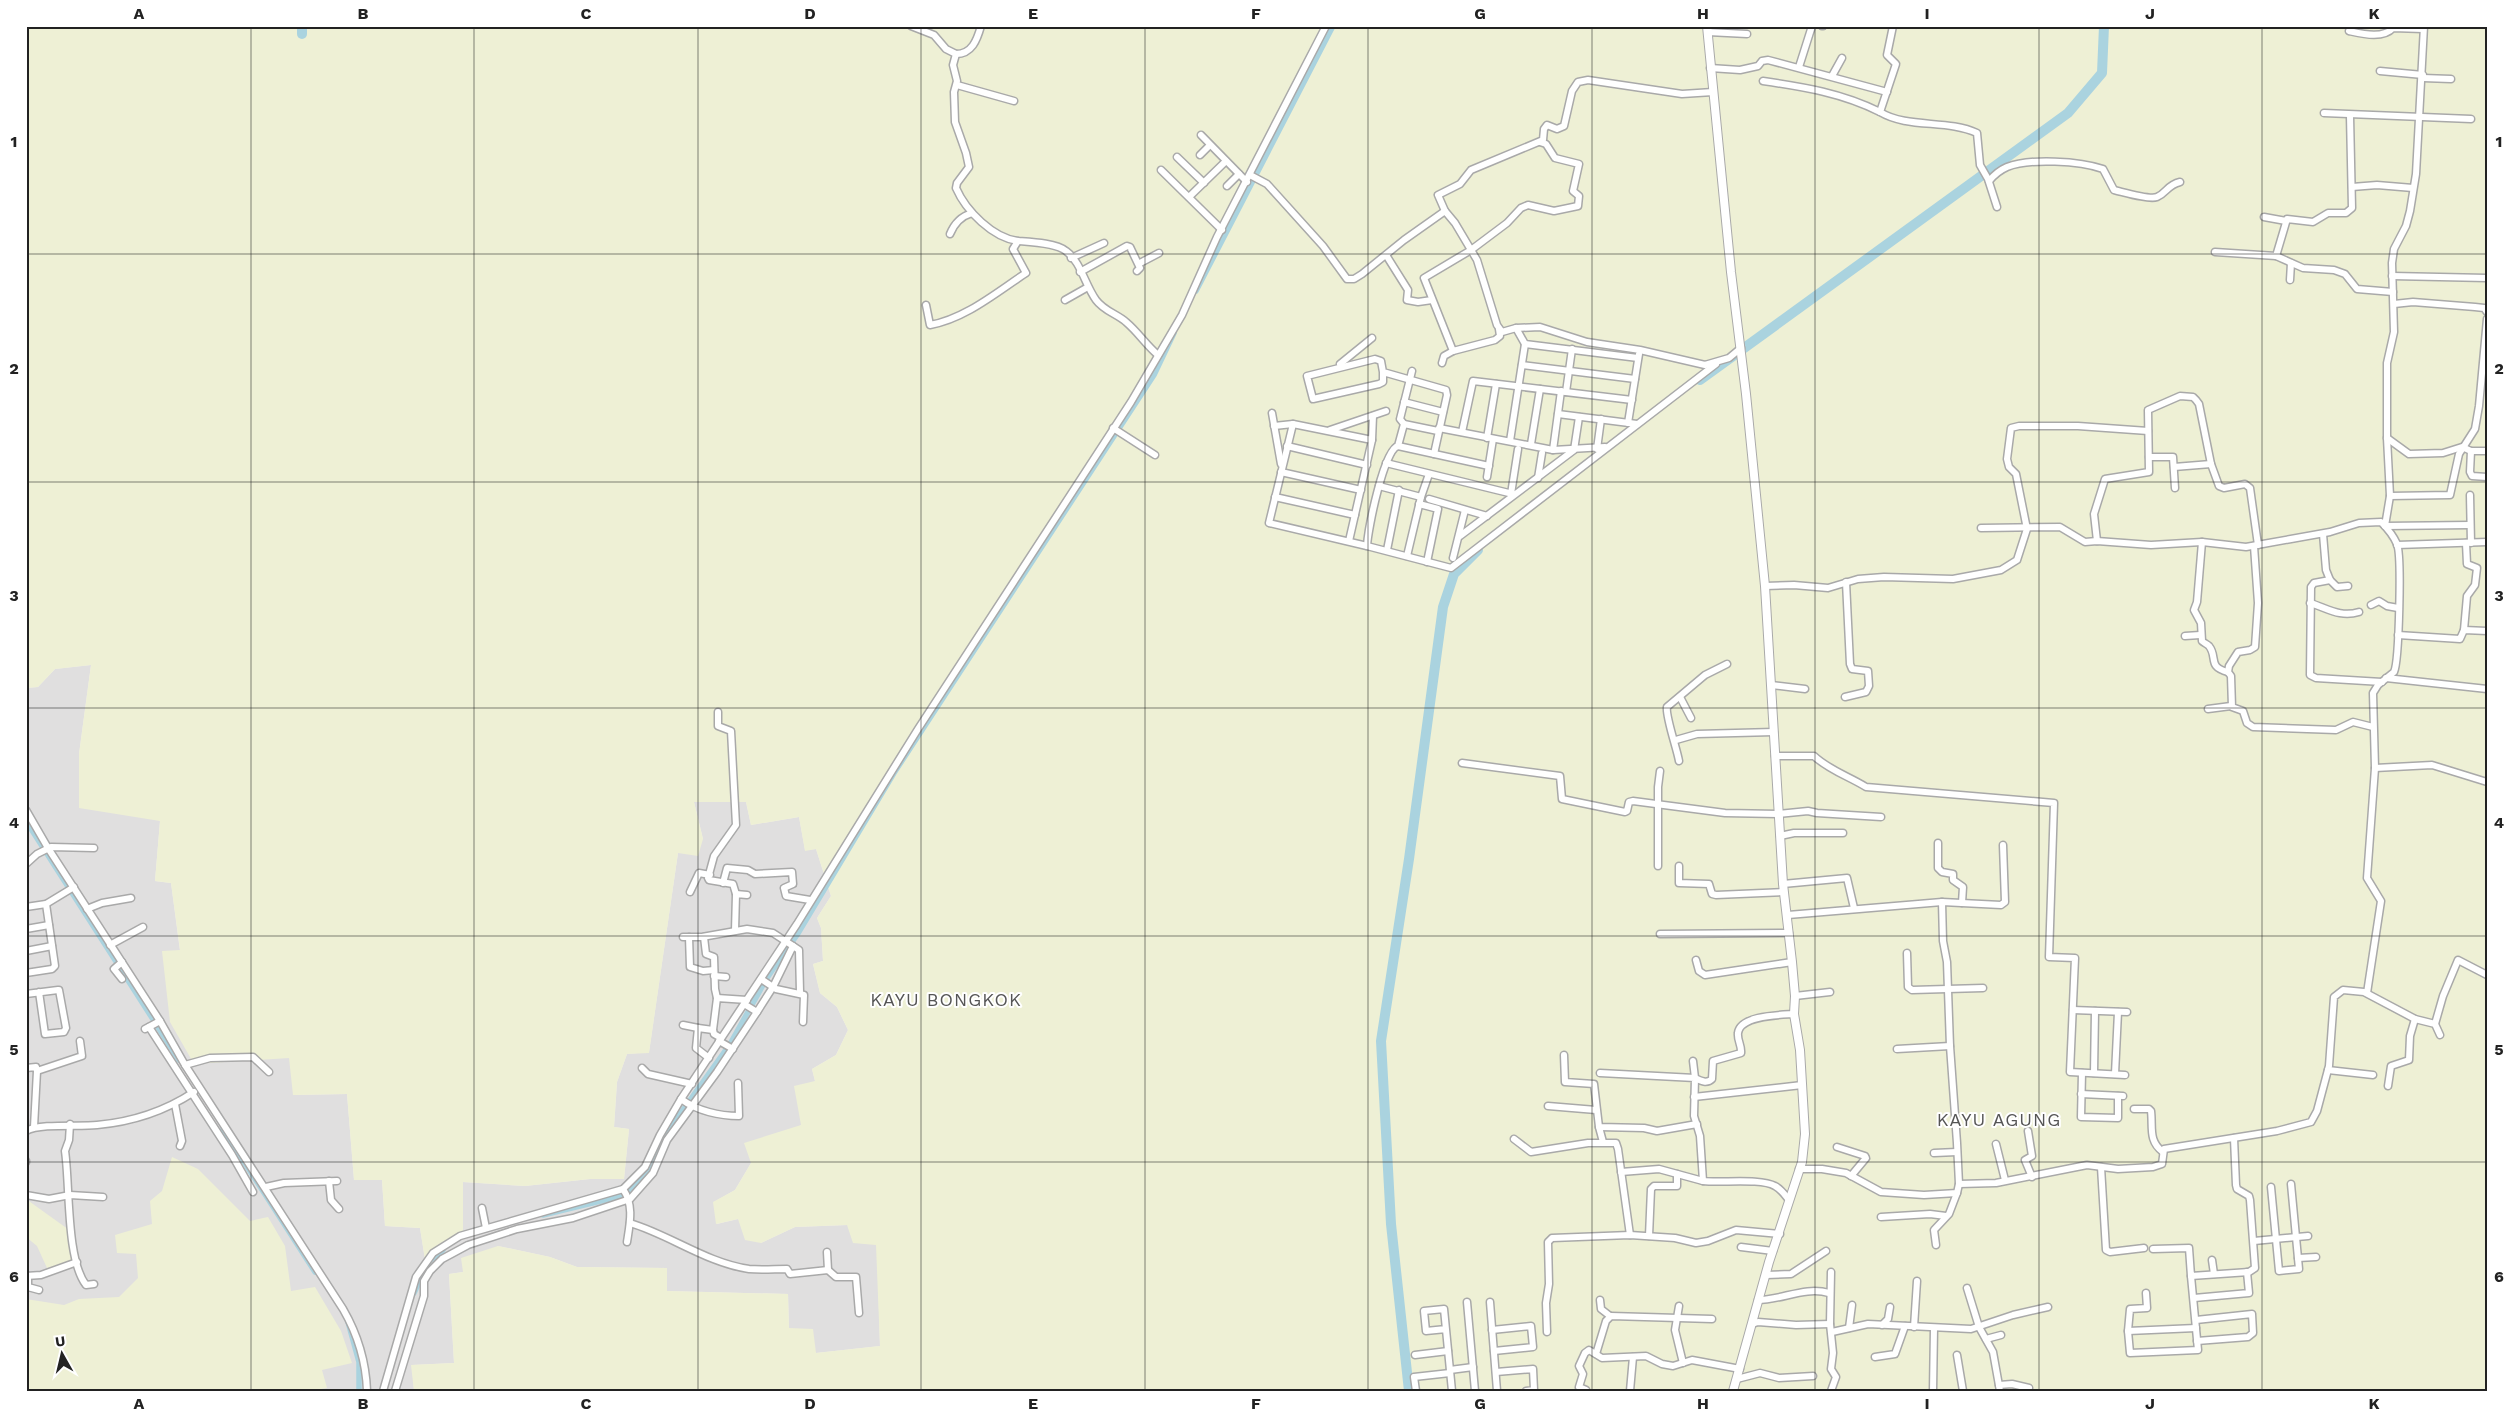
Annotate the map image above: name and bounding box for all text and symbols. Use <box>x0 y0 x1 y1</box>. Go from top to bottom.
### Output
text: A <box>134 4 145 23</box>
text: B <box>358 4 369 23</box>
text: C <box>581 4 592 23</box>
text: D <box>804 4 816 23</box>
text: E <box>1028 4 1038 23</box>
text: F <box>1251 4 1261 23</box>
text: G <box>1474 4 1486 23</box>
text: H <box>1697 4 1709 23</box>
text: I <box>1924 4 1930 23</box>
text: J <box>2145 4 2155 23</box>
text: K <box>2368 4 2380 23</box>
text: 1 <box>11 132 17 151</box>
text: 1 <box>2496 132 2502 151</box>
text: 2 <box>9 359 19 378</box>
text: 2 <box>2494 359 2504 378</box>
text: 3 <box>9 586 19 605</box>
text: 3 <box>2494 586 2504 605</box>
text: 4 <box>9 813 19 832</box>
text: 4 <box>2494 813 2504 832</box>
district label: KAYU BONGKOK <box>870 989 1022 1010</box>
text: 5 <box>9 1040 19 1059</box>
text: 5 <box>2494 1040 2504 1059</box>
district label: KAYU AGUNG <box>1937 1109 2061 1130</box>
text: 6 <box>9 1267 19 1286</box>
text: 6 <box>2494 1267 2504 1286</box>
north arrow <box>38 1330 88 1380</box>
text: U <box>54 1333 66 1350</box>
text: A <box>134 1394 145 1413</box>
text: B <box>358 1394 369 1413</box>
text: C <box>581 1394 592 1413</box>
text: D <box>804 1394 816 1413</box>
text: E <box>1028 1394 1038 1413</box>
text: F <box>1251 1394 1261 1413</box>
text: G <box>1474 1394 1486 1413</box>
text: H <box>1697 1394 1709 1413</box>
text: I <box>1924 1394 1930 1413</box>
text: J <box>2145 1394 2155 1413</box>
text: K <box>2368 1394 2380 1413</box>

